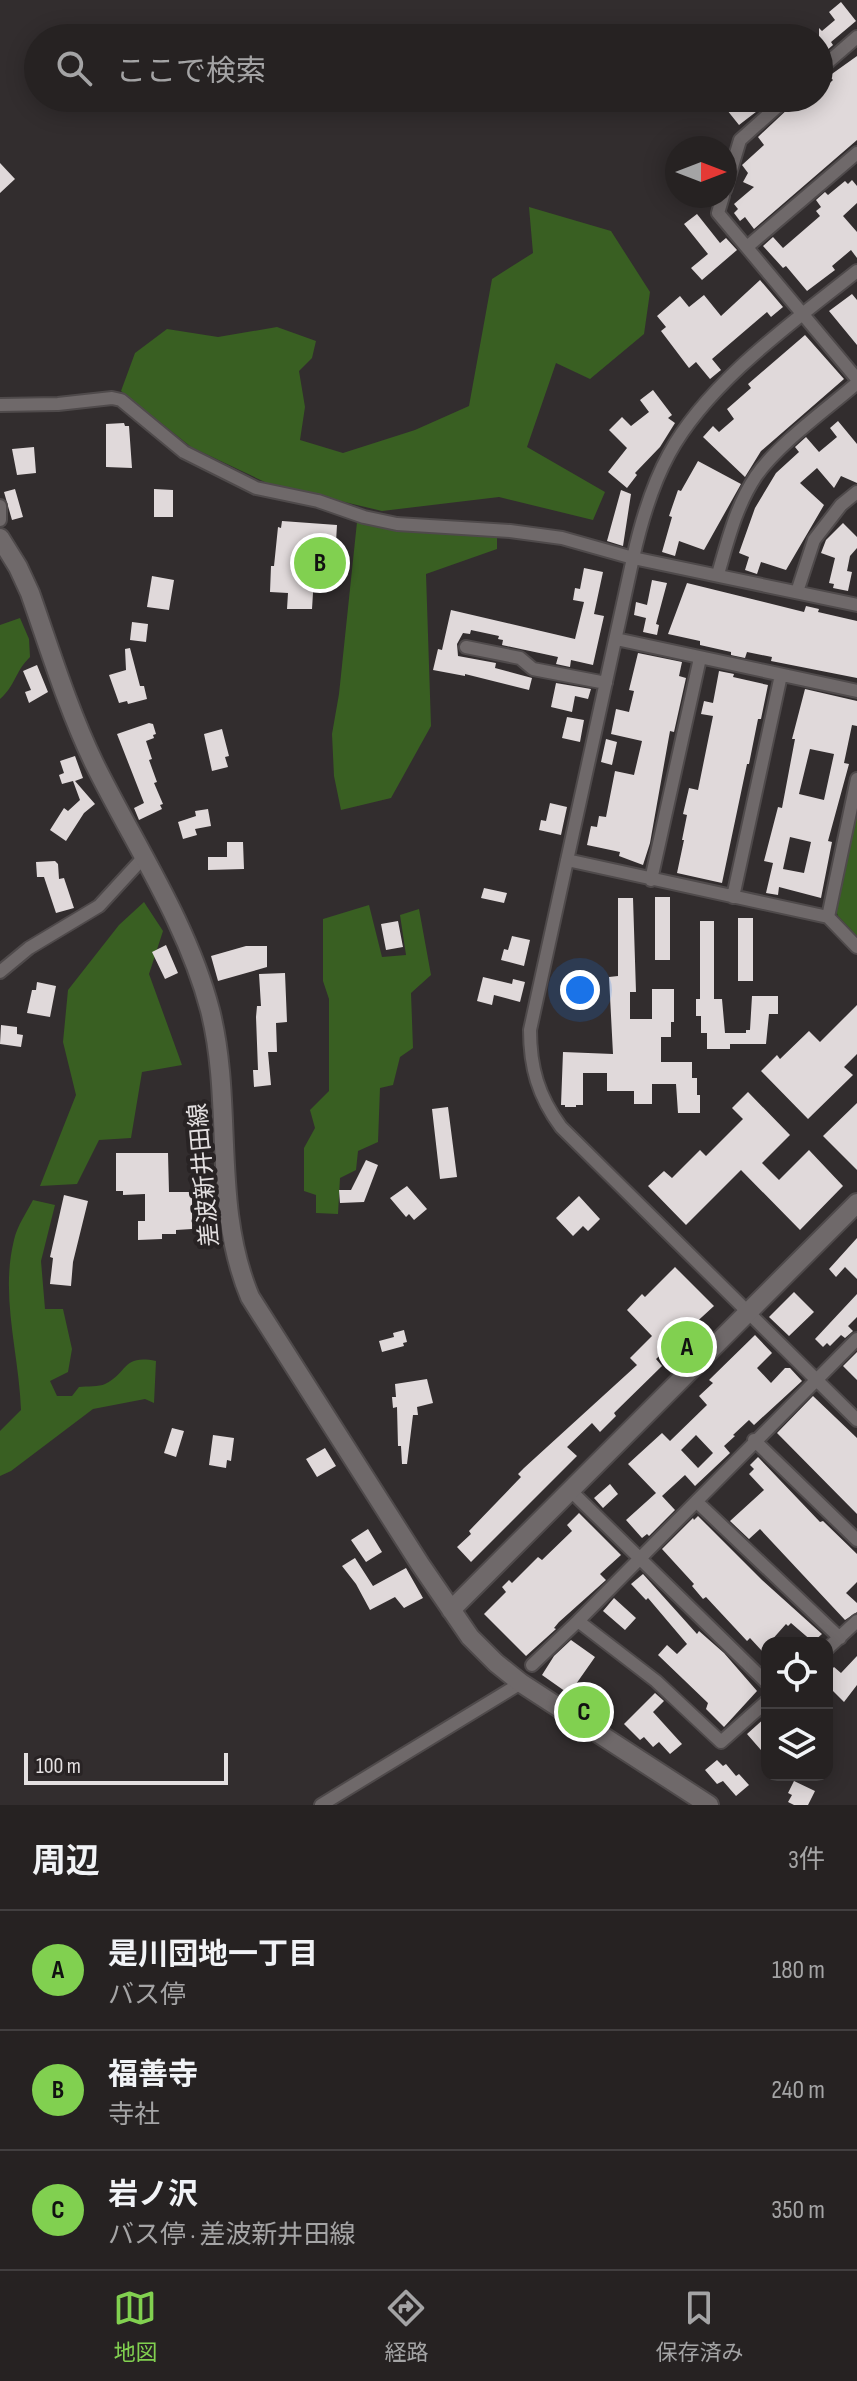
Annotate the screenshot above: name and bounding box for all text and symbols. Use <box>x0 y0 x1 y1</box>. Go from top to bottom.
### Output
search box <box>24 24 833 112</box>
icon: search <box>52 46 96 90</box>
text: ここで検索 <box>116 54 266 90</box>
north arrow <box>665 136 737 208</box>
pin: B <box>294 533 346 593</box>
your location <box>560 970 600 1010</box>
street label: 差波新井田線 <box>183 1102 225 1248</box>
pin: A <box>661 1317 713 1377</box>
map controls <box>761 1637 833 1781</box>
button: locate <box>761 1637 833 1709</box>
pin: C <box>558 1682 610 1742</box>
button: layers <box>761 1709 833 1781</box>
scale bar <box>24 1749 228 1785</box>
text: 100 m <box>36 1753 81 1780</box>
text: 周辺 <box>32 1841 100 1882</box>
text: 3件 <box>788 1845 825 1876</box>
text: 是川団地一丁目 <box>108 1937 318 1973</box>
text: A <box>52 1955 64 1986</box>
text: 180 m <box>772 1955 825 1986</box>
text: バス停 <box>108 1980 186 2011</box>
text: 福善寺 <box>108 2057 198 2093</box>
text: B <box>52 2075 64 2106</box>
text: 240 m <box>771 2075 825 2106</box>
text: 寺社 <box>108 2100 160 2131</box>
text: 岩ノ沢 <box>108 2177 198 2213</box>
text: C <box>51 2195 65 2226</box>
text: 350 m <box>771 2195 825 2226</box>
text: バス停 · 差波新井田線 <box>108 2220 355 2251</box>
tab: 地図 <box>113 2286 158 2367</box>
tab: 経路 <box>384 2286 429 2367</box>
tab: 保存済み <box>655 2286 744 2367</box>

